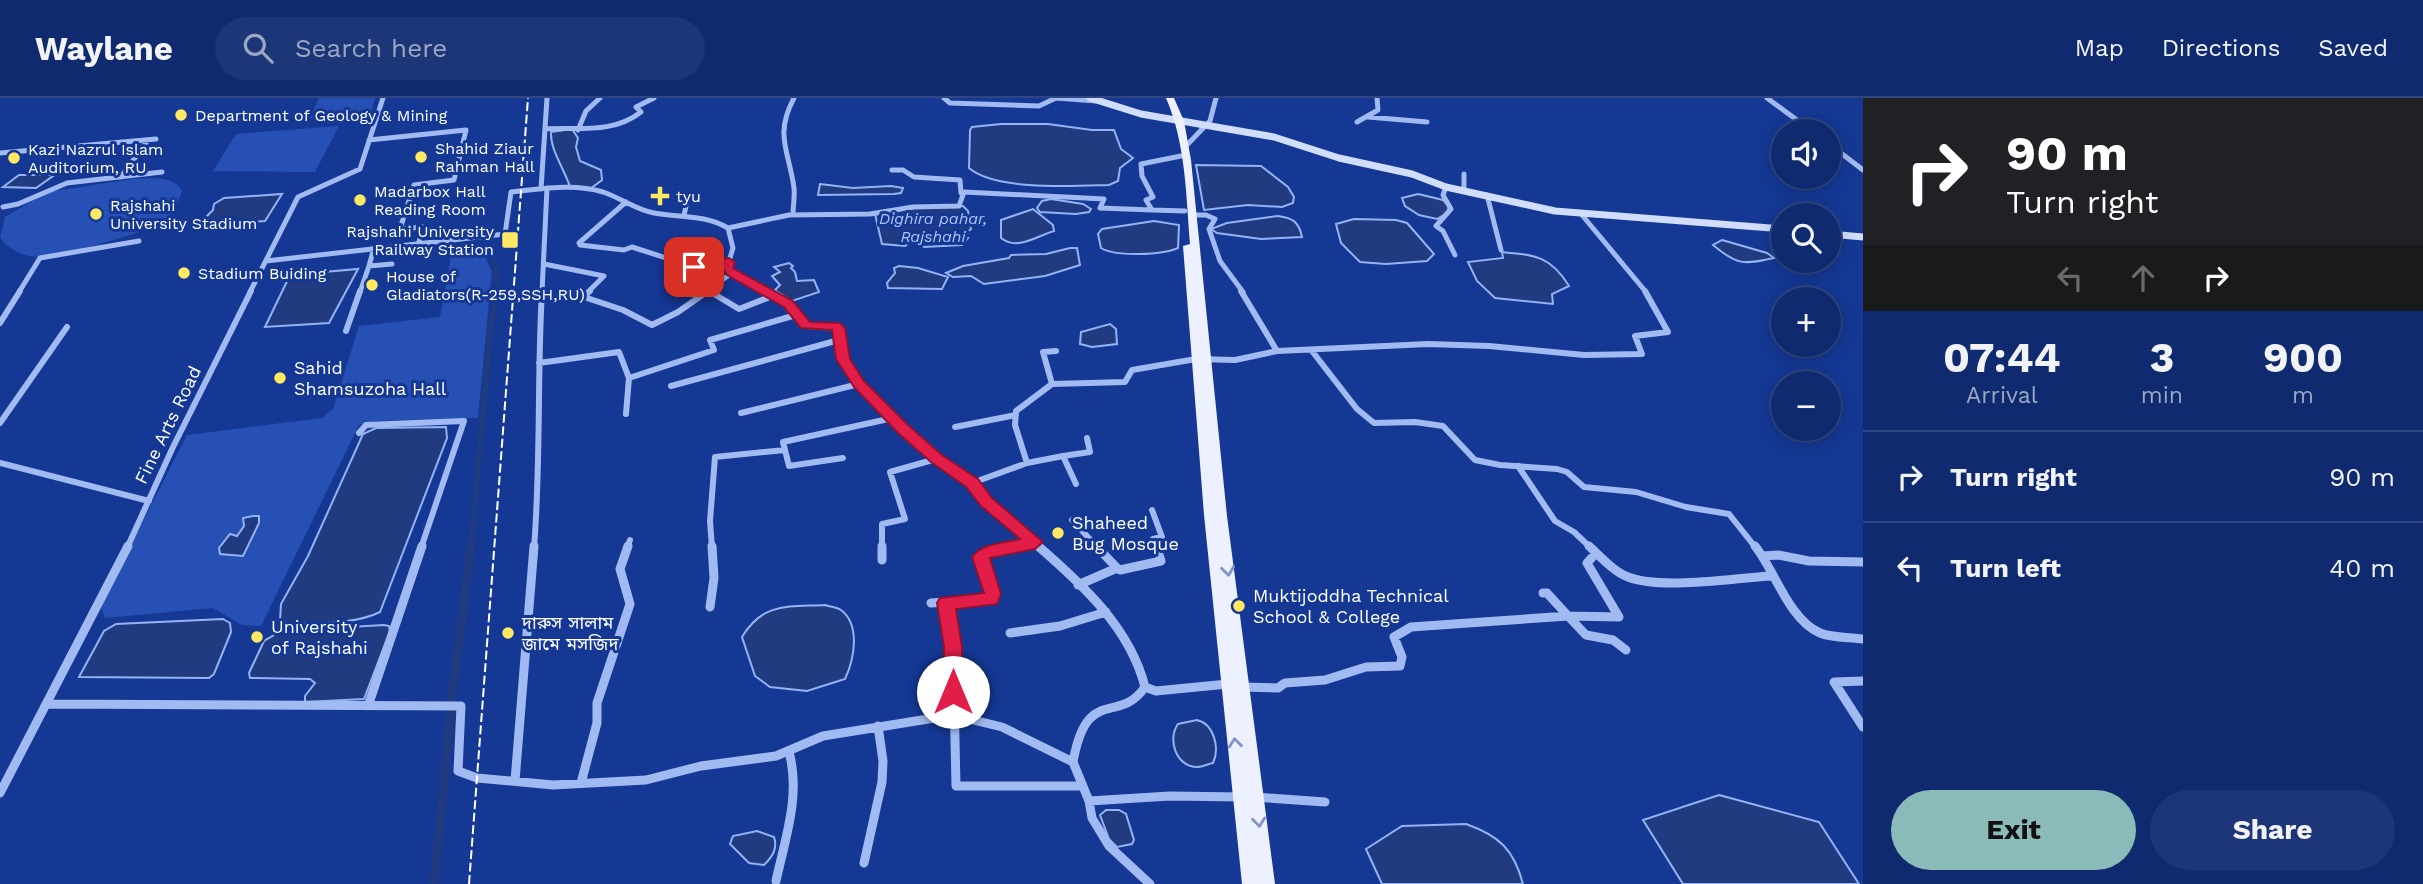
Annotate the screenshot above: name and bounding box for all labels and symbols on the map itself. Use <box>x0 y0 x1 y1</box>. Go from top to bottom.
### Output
place label: Department of Geology & Mining <box>195 106 448 125</box>
marker: Department of Geology & Mining <box>173 107 189 123</box>
place label: Shahid Ziaur Rahman Hall <box>435 139 535 176</box>
place label: Kazi Nazrul Islam Auditorium, RU <box>28 140 163 177</box>
marker: Shahid Ziaur Rahman Hall <box>413 149 429 165</box>
marker: Kazi Nazrul Islam Auditorium, RU <box>6 150 22 166</box>
place label: Madarbox Hall Reading Room <box>374 182 486 219</box>
marker: tyu <box>650 186 670 206</box>
place label: tyu <box>676 187 701 206</box>
marker: Madarbox Hall Reading Room <box>352 192 368 208</box>
place label: Rajshahi University Stadium <box>110 196 257 233</box>
marker: Rajshahi University Stadium <box>88 206 104 222</box>
water label: Dighira pahar, Rajshahi <box>879 209 987 246</box>
place label: Rajshahi University Railway Station <box>346 222 495 259</box>
marker: Rajshahi University Railway Station <box>500 230 520 250</box>
pin <box>664 237 724 297</box>
place label: Stadium Buiding <box>198 264 327 283</box>
marker: Stadium Buiding <box>176 265 192 281</box>
place label: House of Gladiators(R-259,SSH,RU) <box>386 267 585 304</box>
marker: House of Gladiators(R-259,SSH,RU) <box>364 277 380 293</box>
place label: Sahid Shamsuzoha Hall <box>294 357 447 399</box>
street label: Fine Arts Road <box>130 362 205 487</box>
marker: Sahid Shamsuzoha Hall <box>272 370 288 386</box>
place label: Shaheed Bug Mosque <box>1072 512 1179 554</box>
marker: Shaheed Bug Mosque <box>1050 525 1066 541</box>
one-way arrow <box>1221 566 1236 577</box>
place label: Muktijoddha Technical School & College <box>1253 585 1449 627</box>
marker: Muktijoddha Technical School & College <box>1231 598 1247 614</box>
place label: দারুস সালাম জামে মসজিদ <box>521 612 619 654</box>
place label: University of Rajshahi <box>271 616 368 658</box>
marker: দারুস সালাম জামে মসজিদ <box>500 625 516 641</box>
marker: University of Rajshahi <box>249 629 265 645</box>
position arrow <box>916 655 990 729</box>
one-way arrow <box>1228 737 1243 749</box>
one-way arrow <box>1251 816 1266 827</box>

